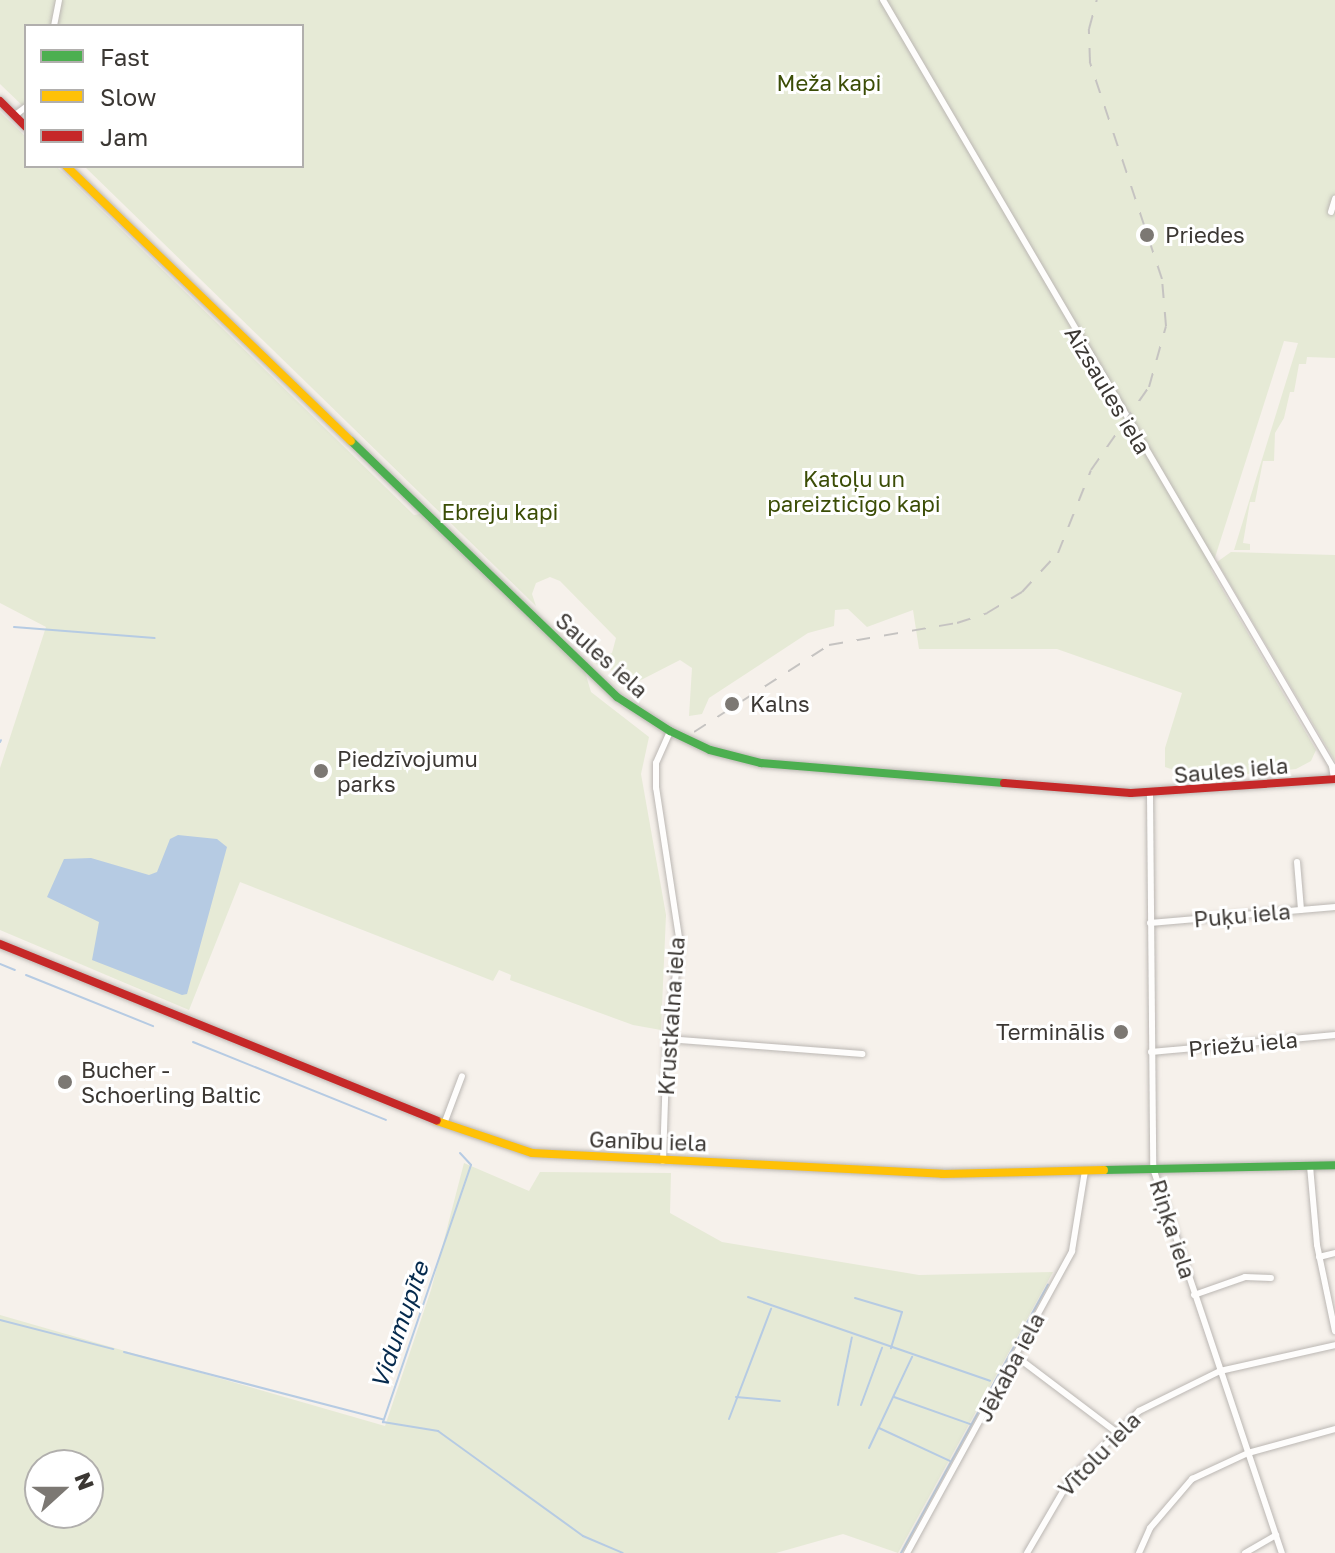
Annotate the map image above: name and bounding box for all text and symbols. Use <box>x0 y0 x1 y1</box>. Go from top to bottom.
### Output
legend <box>24 24 304 168</box>
text: Fast <box>100 42 150 71</box>
park label: Meža kapi <box>777 70 881 96</box>
text: Slow <box>100 82 156 111</box>
text: Jam <box>100 122 148 151</box>
place label: Priedes <box>1165 222 1245 248</box>
marker: Priedes <box>1136 224 1158 246</box>
street label: Aizsaules iela <box>1060 321 1156 459</box>
park label: Katoļu un pareizticīgo kapi <box>767 465 941 516</box>
park label: Ebreju kapi <box>442 499 558 525</box>
street label: Saules iela <box>551 607 653 703</box>
place label: Kalns <box>750 691 810 717</box>
marker: Kalns <box>721 693 743 715</box>
place label: Piedzīvojumu parks <box>337 745 478 796</box>
street label: Saules iela <box>1173 752 1289 788</box>
marker: Piedzīvojumu parks <box>312 762 330 780</box>
street label: Puķu iela <box>1192 898 1292 932</box>
street label: Krustkalna iela <box>652 936 690 1096</box>
place label: Terminālis <box>996 1019 1105 1045</box>
marker: Terminālis <box>1112 1023 1130 1041</box>
street label: Priežu iela <box>1187 1026 1299 1062</box>
place label: Bucher - Schoerling Baltic <box>81 1056 261 1108</box>
marker: Bucher - Schoerling Baltic <box>56 1073 74 1091</box>
street label: Ganību iela <box>589 1126 707 1156</box>
street label: Riņķa iela <box>1145 1176 1201 1282</box>
water label: Vidumupīte <box>364 1258 434 1392</box>
street label: Jēkaba iela <box>970 1308 1050 1426</box>
street label: Vītolu iela <box>1052 1406 1146 1502</box>
north arrow <box>24 1449 104 1529</box>
text: N <box>69 1468 101 1494</box>

